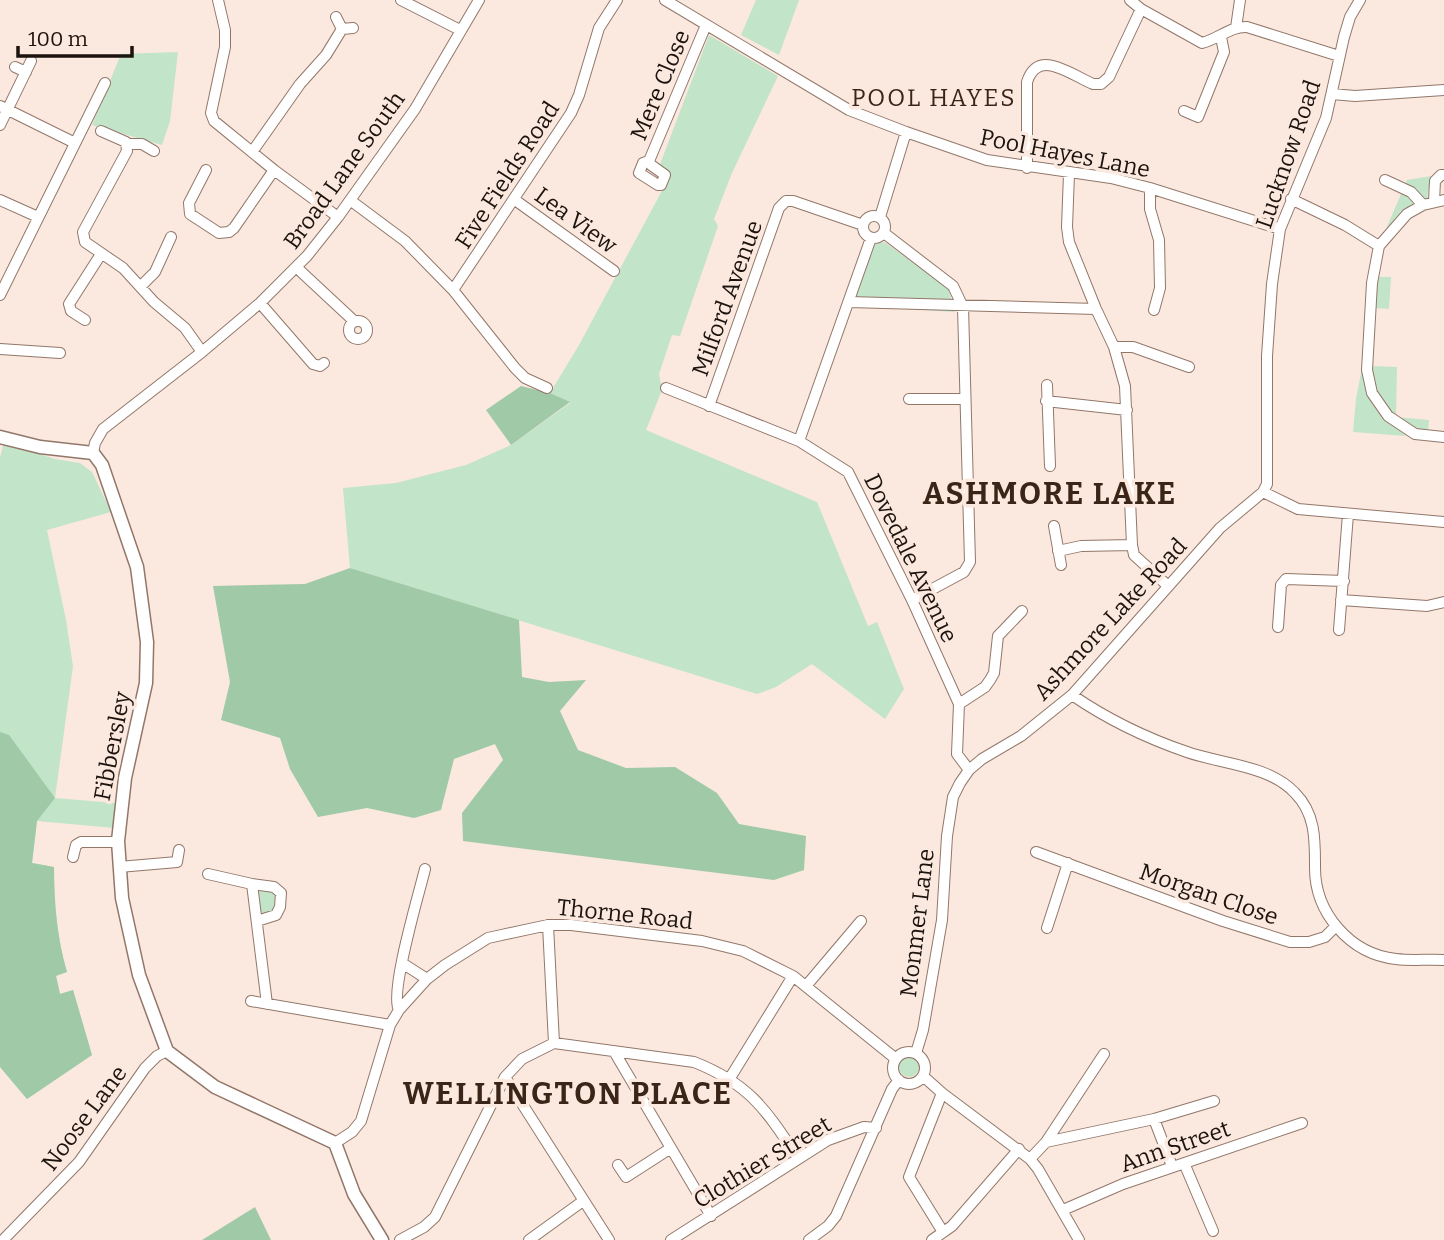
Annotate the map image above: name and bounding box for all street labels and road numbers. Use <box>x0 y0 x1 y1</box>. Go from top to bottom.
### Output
street label: Mere Close <box>624 26 696 144</box>
street label: Lucknow Road <box>1250 76 1327 232</box>
street label: Broad Lane South <box>277 86 411 254</box>
street label: Five Fields Road <box>449 96 565 254</box>
street label: Pool Hayes Lane <box>978 123 1152 183</box>
street label: Lea View <box>530 181 623 259</box>
street label: Milford Avenue <box>686 216 768 380</box>
street label: Dovedale Avenue <box>858 469 964 647</box>
street label: Ashmore Lake Road <box>1028 532 1193 706</box>
street label: Fibbersley <box>88 688 136 803</box>
street label: Monmer Lane <box>894 847 940 999</box>
street label: Morgan Close <box>1136 857 1282 931</box>
street label: Thorne Road <box>556 893 695 935</box>
street label: Noose Lane <box>35 1060 133 1176</box>
street label: Clothier Street <box>688 1110 836 1214</box>
street label: Ann Street <box>1116 1114 1234 1178</box>

